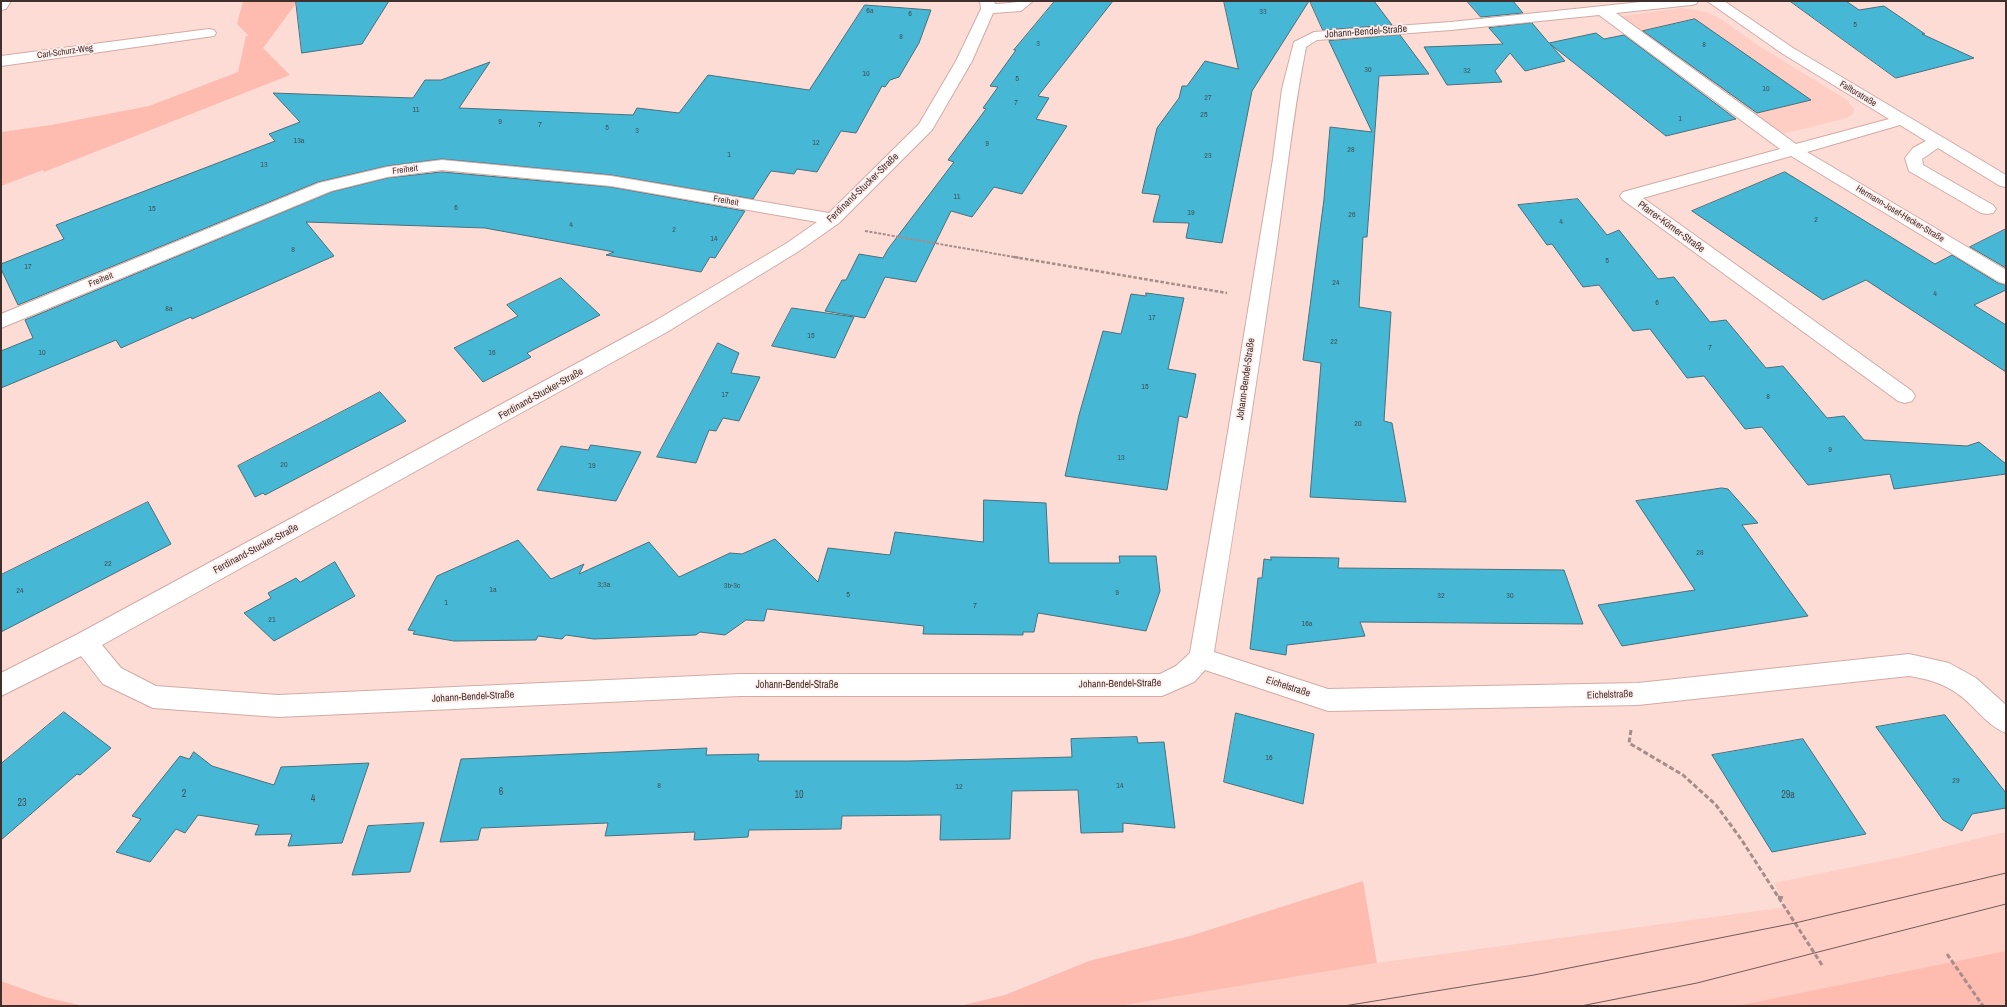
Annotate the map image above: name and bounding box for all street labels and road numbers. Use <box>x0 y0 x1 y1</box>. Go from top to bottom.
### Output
street label: Johann-Bendel-Straße <box>1324 23 1408 41</box>
street label: Carl-Schurz-Weg <box>36 43 94 61</box>
street label: Falltorstraße <box>1838 79 1878 109</box>
street label: Ferdinand-Stucker-Straße <box>825 151 901 225</box>
street label: Freiheit <box>392 163 418 177</box>
street label: Hermann-Josef-Hecker-Straße <box>1854 183 1946 245</box>
street label: Freiheit <box>713 193 739 209</box>
street label: Pfarrer-Körner-Straße <box>1635 199 1707 255</box>
street label: Freiheit <box>87 270 115 290</box>
street label: Johann-Bendel-Straße <box>1234 337 1258 421</box>
street label: Ferdinand-Stucker-Straße <box>497 366 585 422</box>
street label: Ferdinand-Stucker-Straße <box>211 521 301 577</box>
street label: Eichelstraße <box>1264 674 1312 700</box>
street label: Johann-Bendel-Straße <box>1079 677 1161 691</box>
street label: Johann-Bendel-Straße <box>756 679 838 691</box>
street label: Eichelstraße <box>1587 688 1633 702</box>
street label: Johann-Bendel-Straße <box>431 689 515 705</box>

